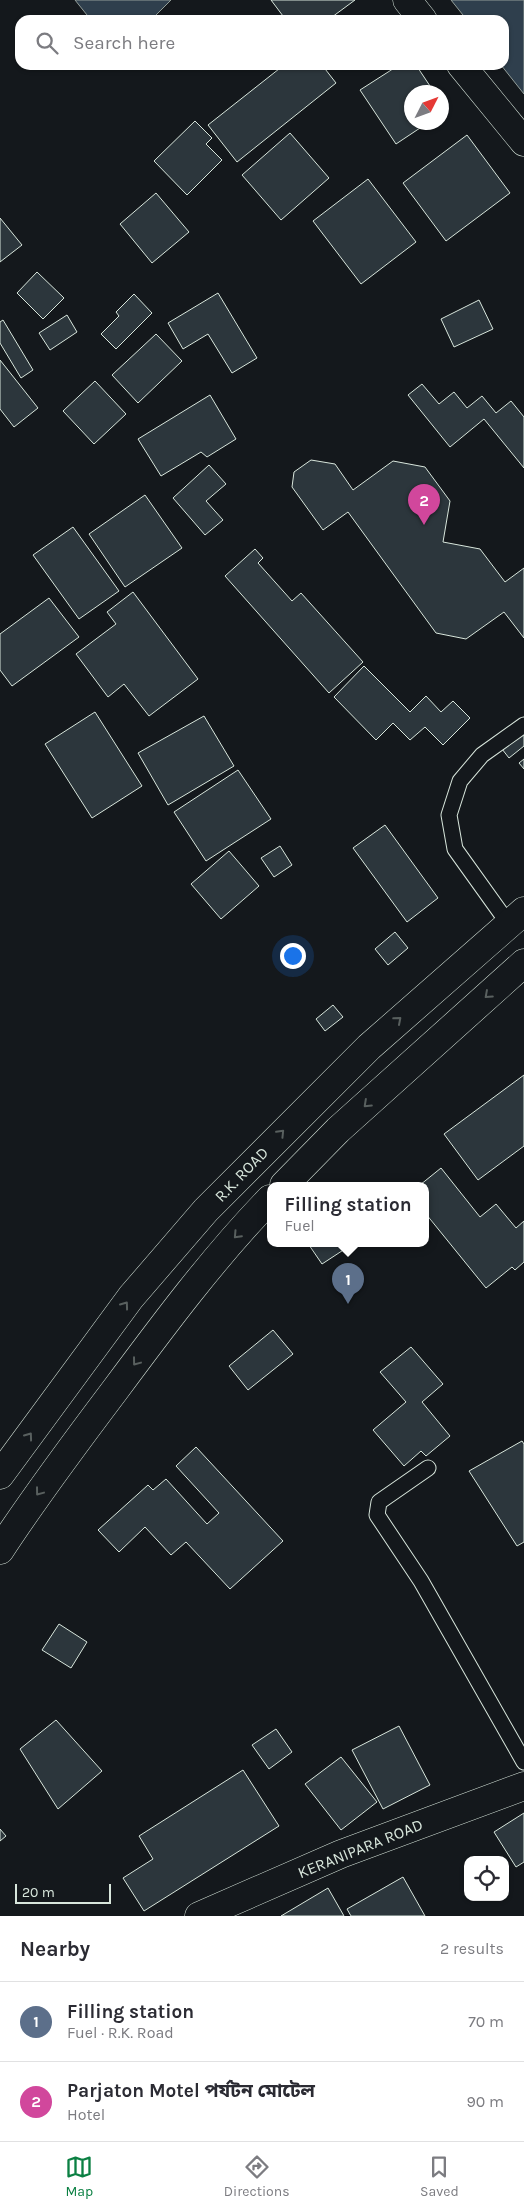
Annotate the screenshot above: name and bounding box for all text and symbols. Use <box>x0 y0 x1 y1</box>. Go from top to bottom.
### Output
search box <box>15 15 509 70</box>
icon: search <box>33 29 61 57</box>
text: Search here <box>73 32 175 54</box>
north arrow <box>404 85 449 130</box>
pin: 2 <box>408 484 440 525</box>
your location <box>280 943 306 969</box>
one-way arrow <box>484 989 493 998</box>
one-way arrow <box>393 1017 402 1026</box>
one-way arrow <box>363 1098 372 1107</box>
one-way arrow <box>275 1130 284 1139</box>
street label: R.K. ROAD <box>211 1143 272 1206</box>
popup <box>267 1182 429 1247</box>
text: Filling station <box>284 1194 412 1216</box>
text: Fuel <box>284 1216 315 1235</box>
one-way arrow <box>234 1229 243 1238</box>
pin: 1 <box>332 1263 364 1304</box>
one-way arrow <box>120 1302 128 1311</box>
one-way arrow <box>133 1356 141 1365</box>
one-way arrow <box>23 1432 32 1442</box>
one-way arrow <box>36 1486 45 1496</box>
street label: KERANIPARA ROAD <box>295 1815 426 1882</box>
map controls <box>464 1856 509 1901</box>
button: locate <box>464 1856 509 1901</box>
scale bar <box>15 1881 111 1904</box>
text: 20 m <box>22 1884 55 1901</box>
text: Nearby <box>20 1937 90 1961</box>
text: 2 results <box>440 1939 504 1958</box>
text: Filling station <box>67 2001 194 2023</box>
text: 1 <box>33 2012 39 2031</box>
text: 70 m <box>468 2012 504 2031</box>
text: Fuel · R.K. Road <box>67 2023 174 2042</box>
text: Parjaton Motel পর্যটন মোটেল <box>67 2080 315 2102</box>
text: 2 <box>31 2092 41 2111</box>
text: 90 m <box>466 2092 504 2111</box>
text: Hotel <box>67 2105 105 2124</box>
tab: Map <box>65 2153 93 2200</box>
tab: Directions <box>224 2153 290 2200</box>
tab: Saved <box>420 2153 459 2200</box>

